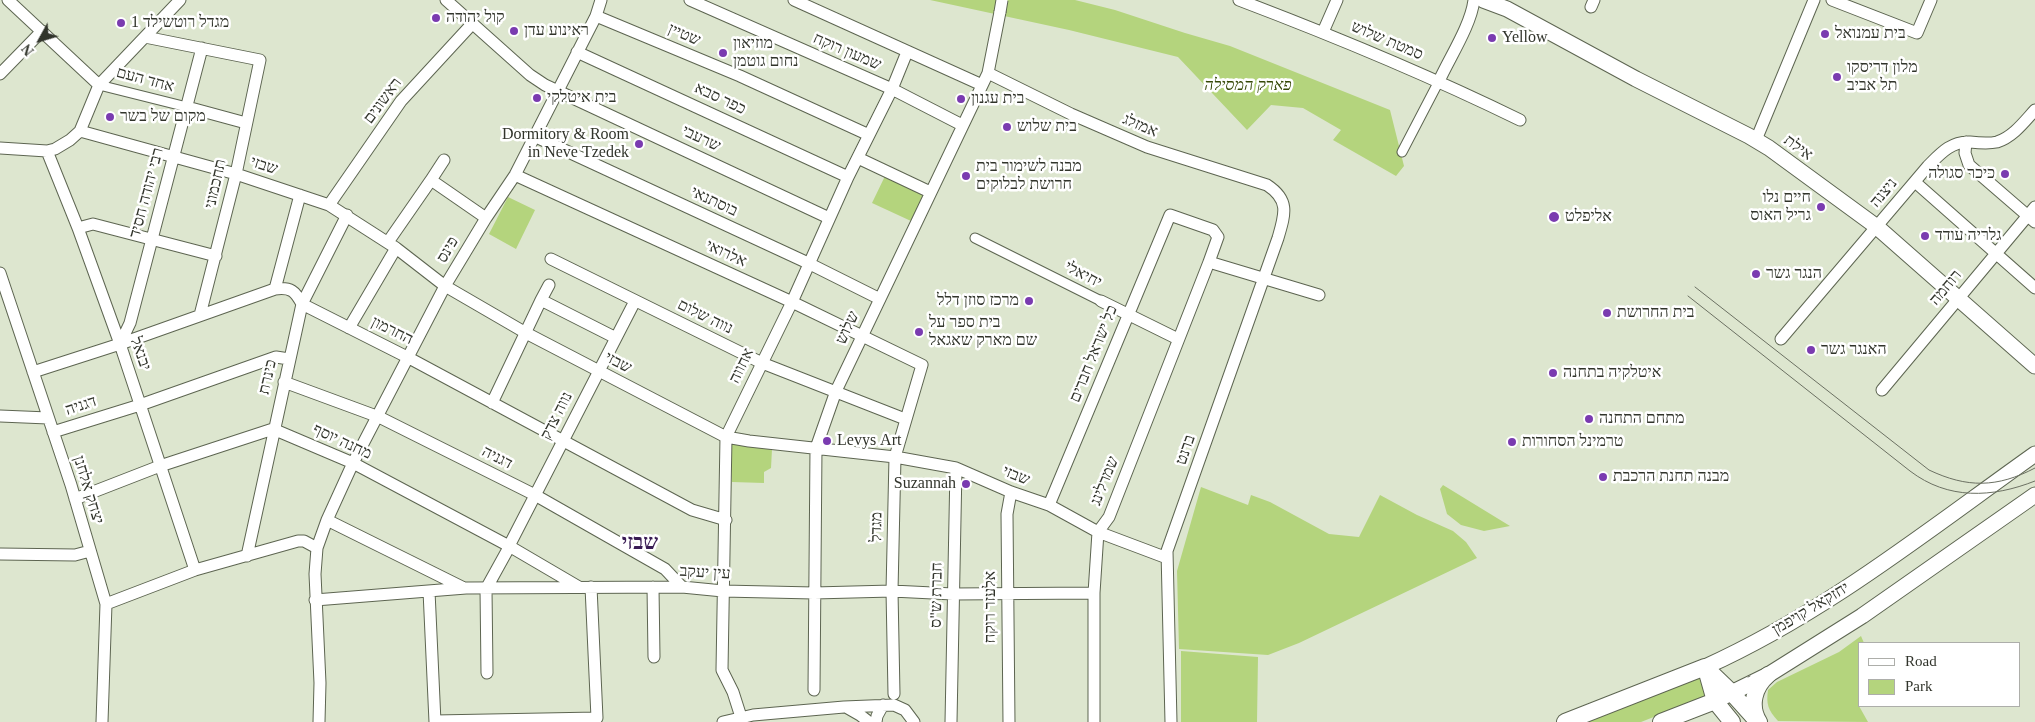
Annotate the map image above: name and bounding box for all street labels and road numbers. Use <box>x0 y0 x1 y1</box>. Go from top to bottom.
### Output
street label: סמטת שלוש <box>1348 17 1426 65</box>
street label: שטיין <box>665 20 703 50</box>
street label: שמעון רוקח <box>810 29 884 75</box>
street label: אחד העם <box>114 63 176 97</box>
street label: ראשונים <box>360 74 406 128</box>
street label: כפר סבא <box>691 79 749 119</box>
street label: אמזלג <box>1120 110 1160 142</box>
street label: שרעבי <box>679 122 723 156</box>
street label: אילת <box>1780 131 1816 165</box>
street label: רבי יהודה חסיד <box>126 146 168 240</box>
street label: שבזי <box>248 153 280 179</box>
street label: תחכמוני <box>201 157 231 211</box>
street label: ניצנה <box>1866 175 1902 211</box>
street label: בוסתנאי <box>687 183 741 221</box>
street label: פינס <box>433 234 463 266</box>
street label: אלרואי <box>703 236 749 272</box>
street label: יחיאלי <box>1061 258 1105 292</box>
street label: רוחמה <box>1926 266 1966 310</box>
street label: נווה שלום <box>674 295 736 339</box>
street label: כל ישראל חברים <box>1066 303 1122 405</box>
street label: שלוש <box>832 308 864 348</box>
street label: החרמון <box>368 313 416 349</box>
street label: יבנאל <box>125 335 155 373</box>
street label: אחווה <box>725 345 759 387</box>
street label: שבזי <box>601 348 635 378</box>
street label: כינרת <box>255 358 281 396</box>
street label: נווה צדק <box>537 389 577 443</box>
street label: דגניה <box>63 392 99 420</box>
street label: מחנה יוסף <box>309 420 375 464</box>
street label: ברנט <box>1172 432 1200 468</box>
street label: דגניה <box>479 442 515 474</box>
street label: יצחק אלחנן <box>69 454 107 526</box>
street label: שמרלינג <box>1087 454 1123 508</box>
street label: שבזי <box>1000 462 1032 490</box>
street label: מגדל <box>867 512 887 542</box>
street label: עין יעקב <box>679 562 731 584</box>
street label: חברת ש"ס <box>927 562 947 628</box>
street label: אלעזר רוקח <box>981 571 1001 643</box>
street label: יחזקאל קויפמן <box>1769 578 1853 640</box>

